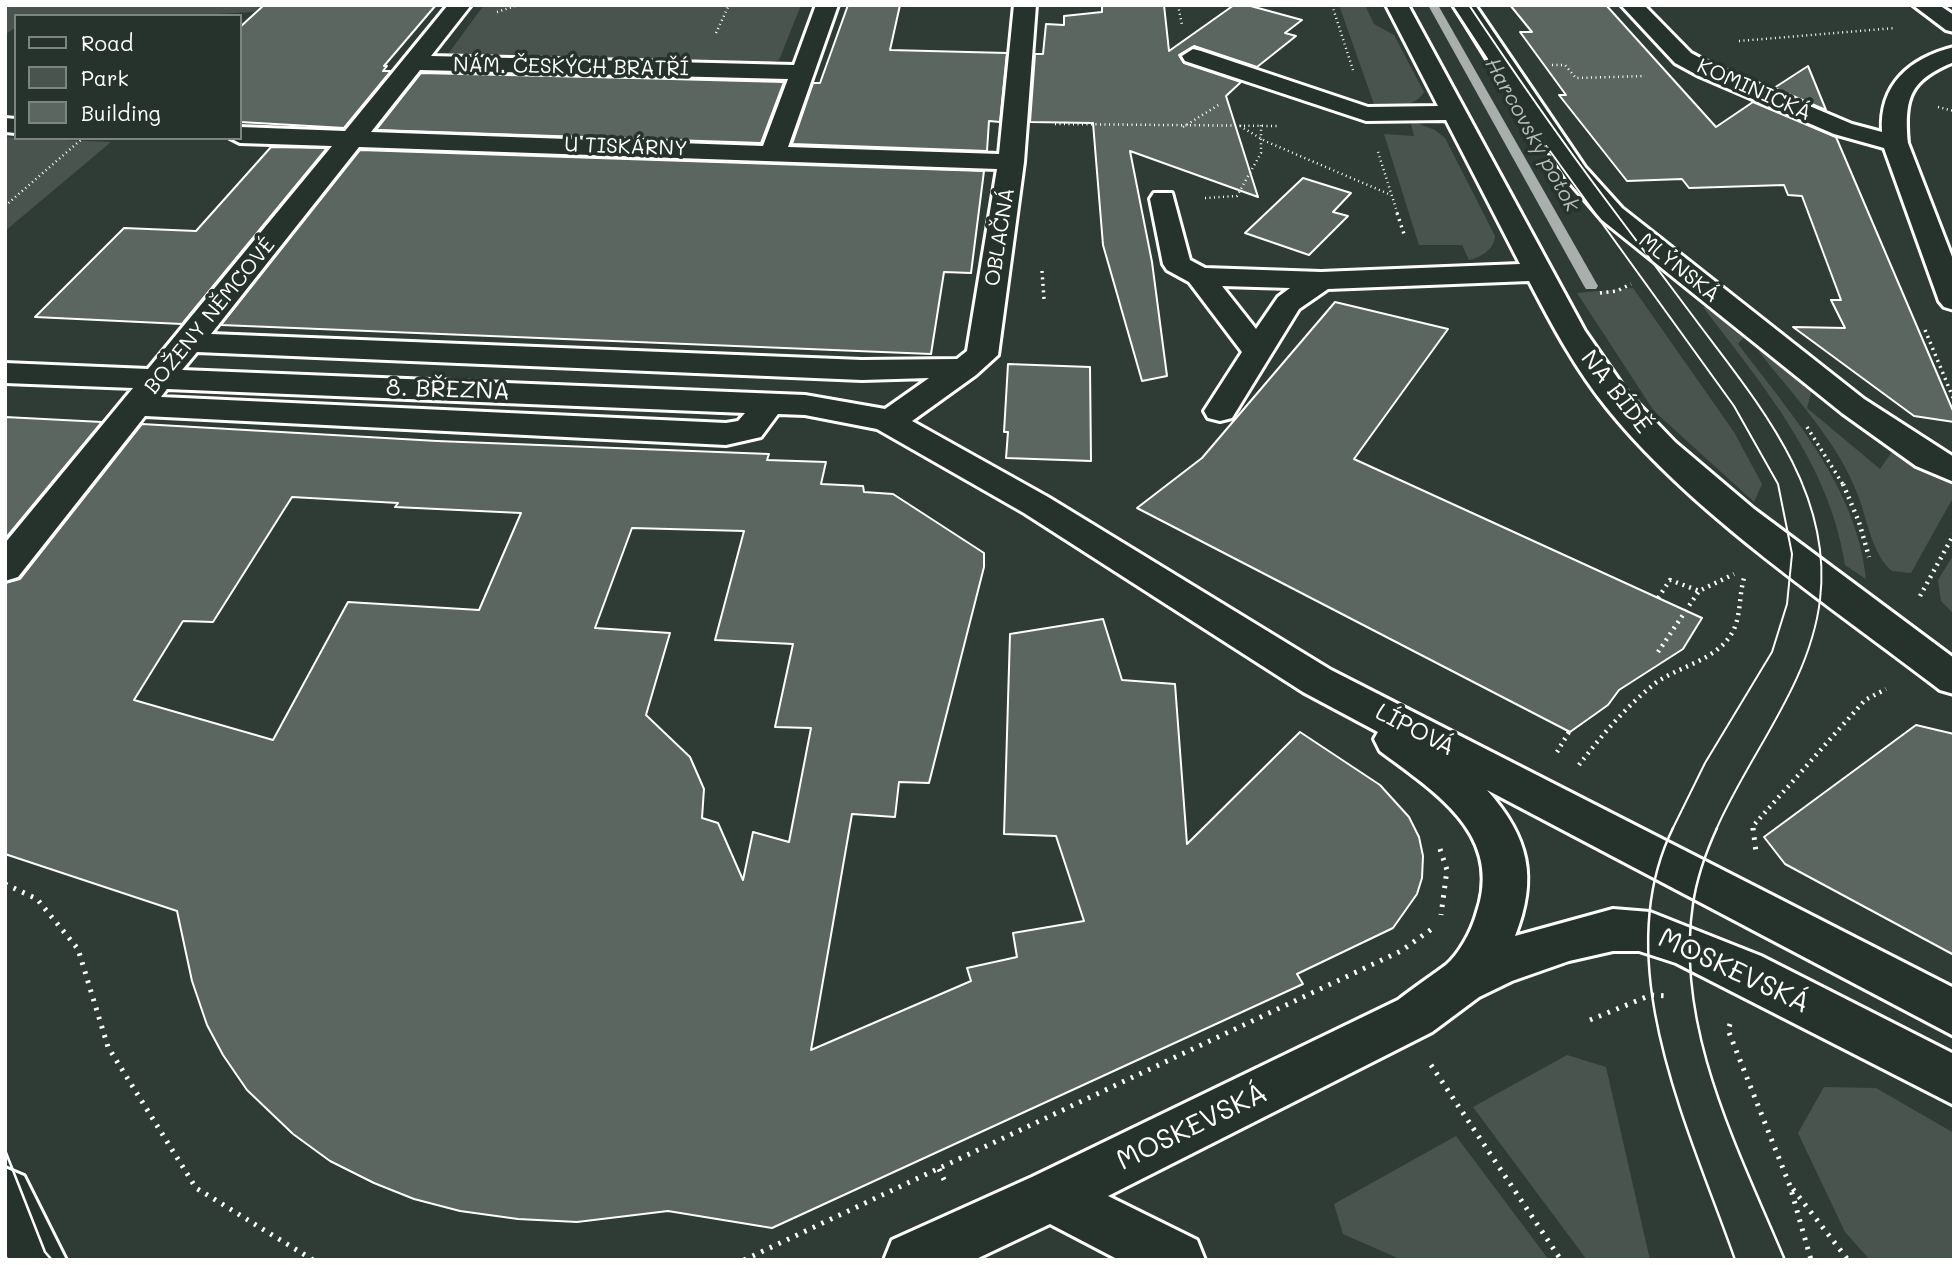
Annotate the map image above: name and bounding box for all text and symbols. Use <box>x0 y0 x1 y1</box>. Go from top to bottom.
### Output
legend <box>14 14 242 140</box>
text: Road <box>81 29 133 56</box>
street label: NÁM. ČESKÝCH BRATŘÍ <box>453 52 689 82</box>
water label: Harcovský potok <box>1479 54 1585 216</box>
street label: KOMINICKÁ <box>1693 54 1815 126</box>
text: Park <box>81 64 129 91</box>
text: Building <box>81 99 161 126</box>
street label: U TISKÁRNY <box>564 132 688 162</box>
street label: OBLAČNÁ <box>980 186 1020 288</box>
street label: MLÝNSKÁ <box>1634 228 1724 308</box>
street label: BOŽENY NĚMCOVÉ <box>139 233 281 399</box>
street label: NA BÍDĚ <box>1575 345 1657 439</box>
street label: 8. BŘEZNA <box>386 373 510 407</box>
street label: LÍPOVÁ <box>1370 698 1460 762</box>
street label: MOSKEVSKÁ <box>1653 921 1815 1021</box>
street label: MOSKEVSKÁ <box>1111 1076 1273 1178</box>

